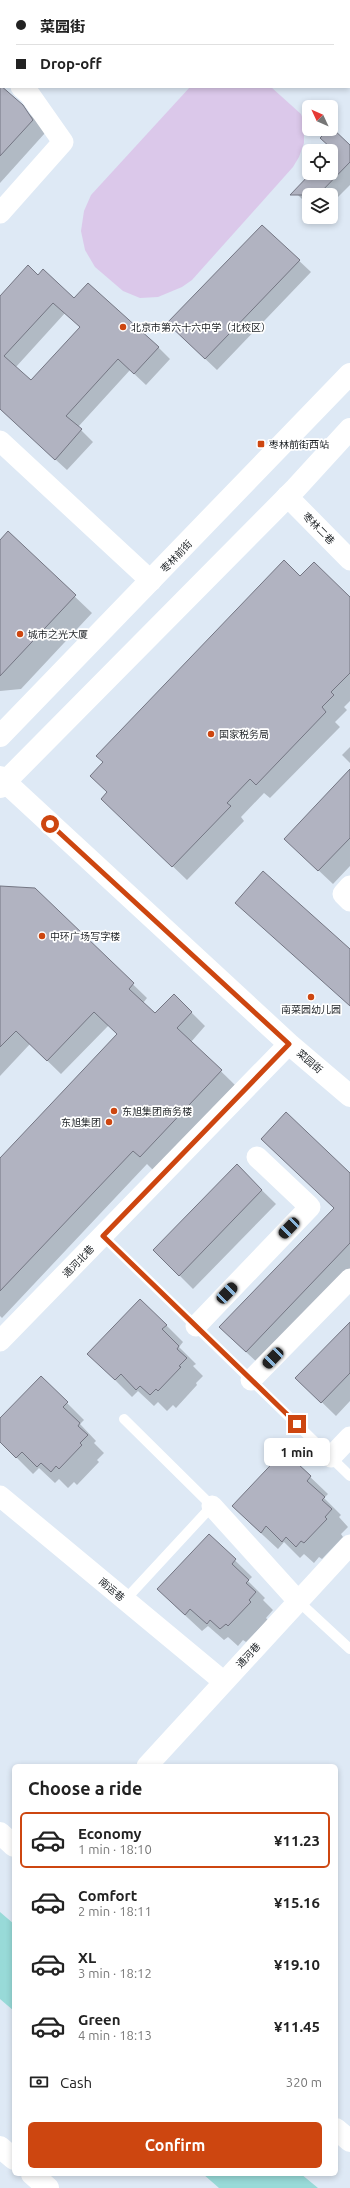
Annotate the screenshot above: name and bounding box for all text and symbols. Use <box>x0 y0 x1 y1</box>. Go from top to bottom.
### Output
text: 菜园街 <box>40 18 85 35</box>
text: Drop-off <box>40 55 102 72</box>
north arrow <box>302 100 338 136</box>
map controls <box>302 100 338 224</box>
button: locate <box>302 144 338 180</box>
button: layers <box>302 188 338 224</box>
marker: 北京市第六十六中学（北校区） <box>118 322 128 332</box>
place label: 北京市第六十六中学（北校区） <box>131 322 271 333</box>
marker: 枣林前街西站 <box>256 439 266 449</box>
place label: 枣林前街西站 <box>268 439 329 450</box>
street label: 枣林二巷 <box>300 510 337 546</box>
street label: 枣林前街 <box>158 538 194 575</box>
marker: 城市之光大厦 <box>15 629 25 639</box>
place label: 城市之光大厦 <box>28 629 88 640</box>
marker: 国家税务局 <box>206 729 216 739</box>
place label: 国家税务局 <box>219 729 269 740</box>
route start <box>41 815 59 833</box>
marker: 中环广场写字楼 <box>37 931 47 941</box>
place label: 中环广场写字楼 <box>50 931 120 942</box>
marker: 南菜园幼儿园 <box>306 992 316 1002</box>
place label: 南菜园幼儿园 <box>281 1004 341 1015</box>
street label: 菜园街 <box>295 1047 325 1075</box>
marker: 东旭集团商务楼 <box>109 1106 119 1116</box>
place label: 东旭集团商务楼 <box>122 1106 192 1117</box>
place label: 东旭集团 <box>61 1117 101 1128</box>
marker: 东旭集团 <box>104 1117 114 1127</box>
car <box>276 1215 302 1241</box>
street label: 通河北巷 <box>61 1243 96 1280</box>
car <box>214 1280 240 1306</box>
car <box>260 1345 286 1371</box>
route end <box>288 1415 306 1433</box>
callout: 1 min <box>264 1438 330 1466</box>
text: 1 min <box>281 1445 313 1459</box>
street label: 南运巷 <box>97 1576 127 1603</box>
street label: 通河巷 <box>234 1641 263 1670</box>
text: Choose a ride <box>28 1778 142 1798</box>
icon: car <box>30 1822 66 1858</box>
text: Economy <box>78 1825 142 1842</box>
text: ¥11.23 <box>274 1832 320 1849</box>
text: 1 min · 18:10 <box>78 1842 152 1856</box>
icon: car <box>30 1884 66 1920</box>
text: Comfort <box>78 1887 137 1904</box>
text: ¥15.16 <box>274 1894 320 1911</box>
text: 2 min · 18:11 <box>78 1904 152 1918</box>
icon: car <box>30 1946 66 1982</box>
text: XL <box>78 1949 96 1966</box>
text: ¥19.10 <box>274 1956 320 1973</box>
text: 3 min · 18:12 <box>78 1966 152 1980</box>
icon: car <box>30 2008 66 2044</box>
text: Green <box>78 2011 120 2028</box>
text: ¥11.45 <box>274 2018 320 2035</box>
text: 4 min · 18:13 <box>78 2028 152 2042</box>
icon: cash <box>28 2071 50 2093</box>
text: Cash <box>60 2074 92 2091</box>
text: 320 m <box>286 2075 322 2089</box>
button: Confirm <box>28 2122 322 2168</box>

